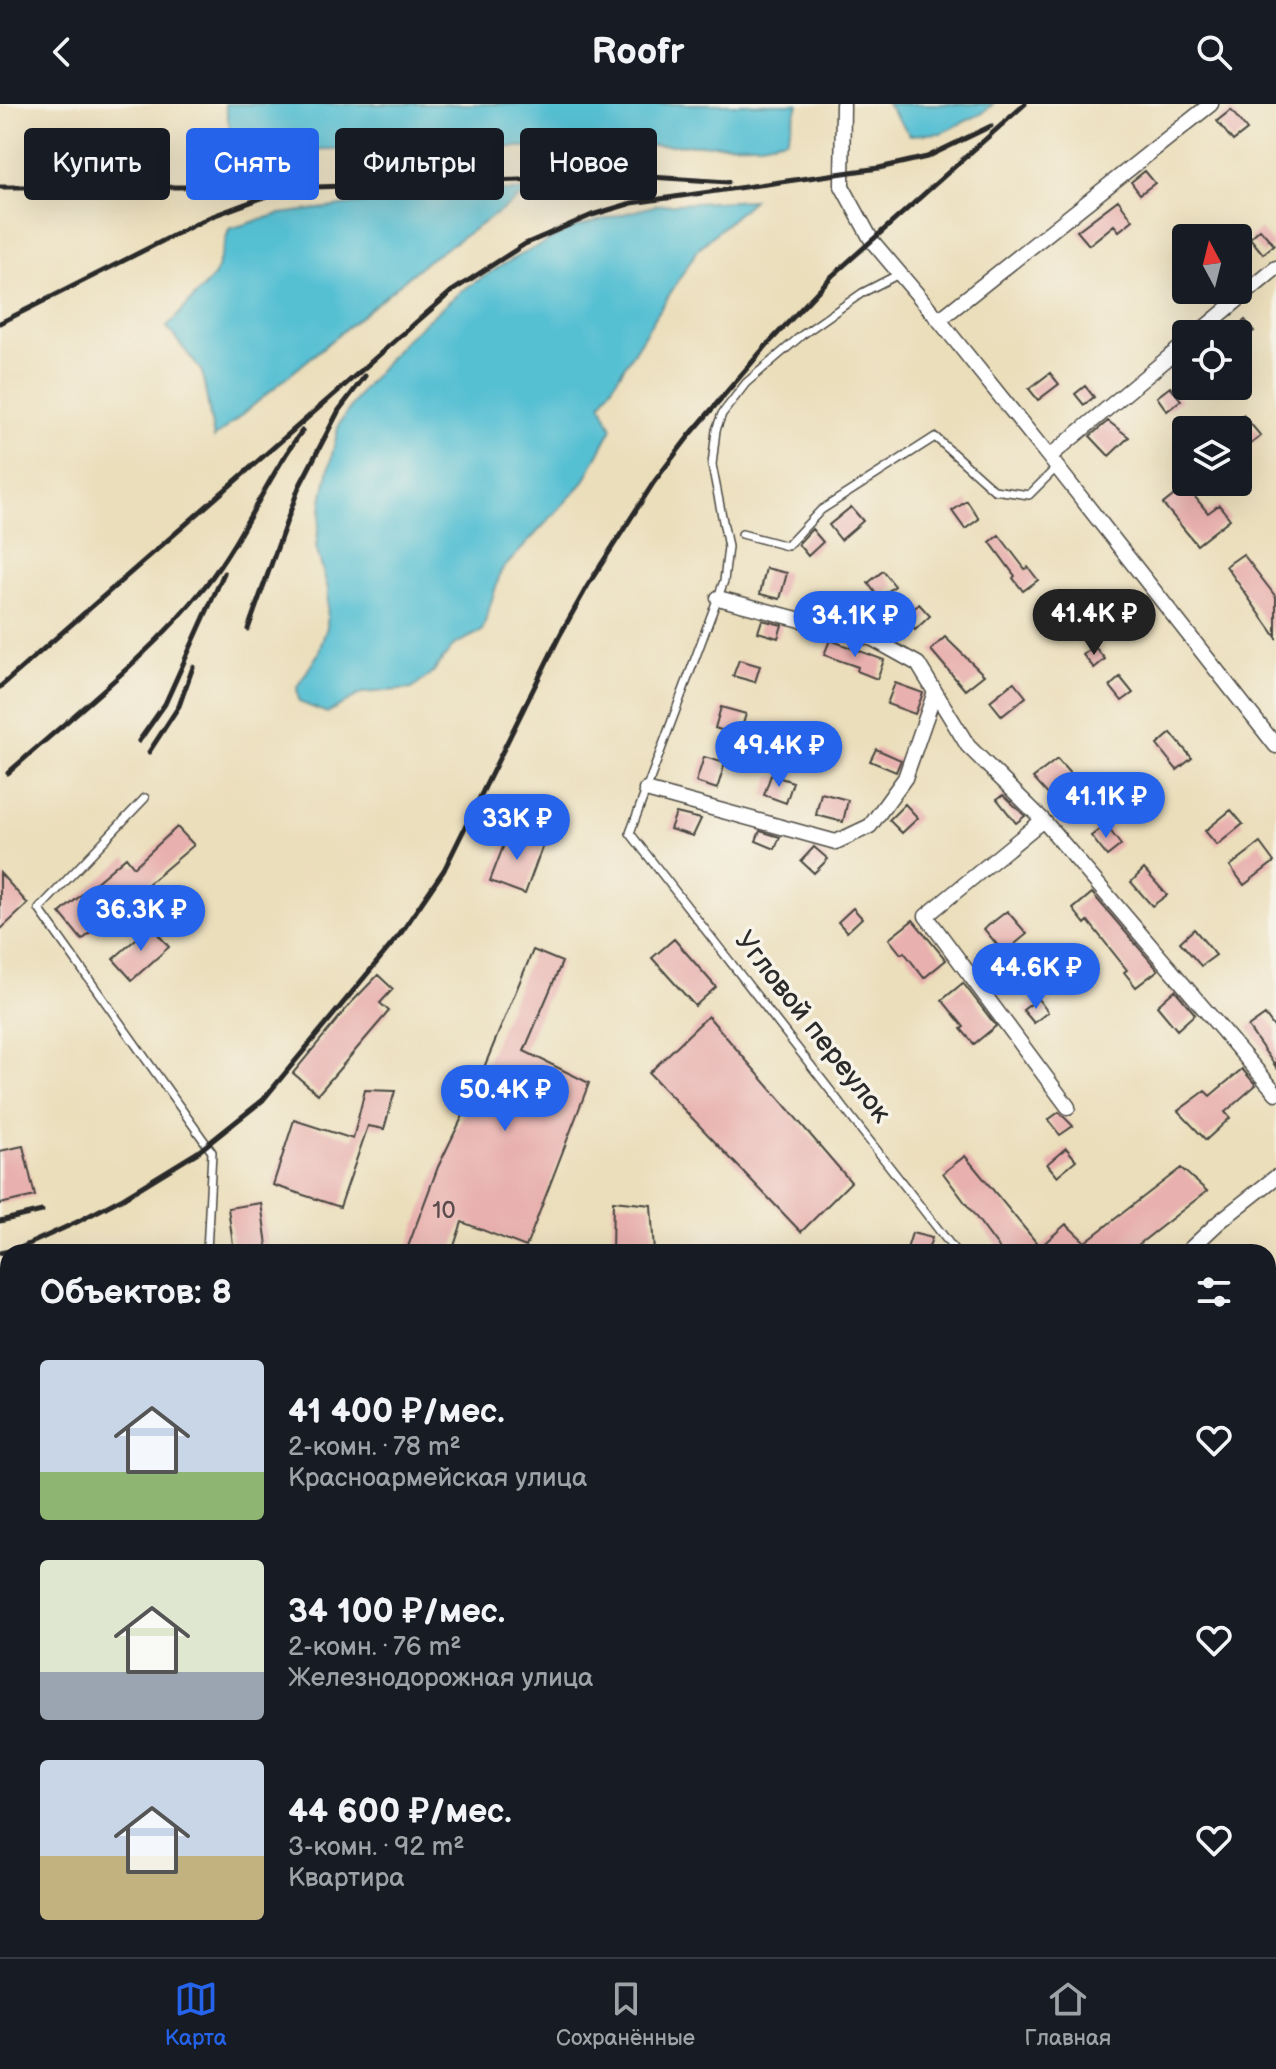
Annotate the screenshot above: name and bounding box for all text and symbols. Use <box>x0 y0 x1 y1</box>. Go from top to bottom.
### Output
icon: back <box>40 30 84 74</box>
icon: search <box>1192 30 1236 74</box>
text: Roofr <box>592 31 684 74</box>
chip: Купить <box>24 128 170 200</box>
chip: Снять <box>186 128 319 200</box>
chip: Фильтры <box>335 128 504 200</box>
chip: Новое <box>520 128 657 200</box>
north arrow <box>1172 224 1252 304</box>
map controls <box>1172 224 1252 496</box>
button: locate <box>1172 320 1252 400</box>
button: layers <box>1172 416 1252 496</box>
pin: 41.4K ₽ <box>1020 589 1168 657</box>
pin: 34.1K ₽ <box>781 591 929 659</box>
text: 41.4K ₽ <box>1051 599 1137 630</box>
text: 34.1K ₽ <box>812 601 899 632</box>
pin: 49.4K ₽ <box>705 721 853 789</box>
text: 49.4K ₽ <box>733 731 825 762</box>
pin: 41.1K ₽ <box>1032 772 1180 840</box>
text: 41.1K ₽ <box>1065 782 1147 813</box>
pin: 33K ₽ <box>461 794 573 862</box>
text: 33K ₽ <box>482 804 552 835</box>
pin: 36.3K ₽ <box>67 885 215 953</box>
text: 36.3K ₽ <box>95 895 187 926</box>
street label: Угловой переулок <box>728 925 898 1129</box>
pin: 44.6K ₽ <box>962 943 1110 1011</box>
text: 44.6K ₽ <box>990 953 1082 984</box>
pin: 50.4K ₽ <box>431 1065 579 1133</box>
text: 50.4K ₽ <box>459 1075 551 1106</box>
house number: 10 <box>432 1196 456 1225</box>
icon: filters <box>1192 1270 1236 1314</box>
text: Объектов: 8 <box>40 1272 232 1313</box>
text: 41 400 ₽/мес. <box>288 1391 505 1432</box>
icon: home <box>104 1392 200 1488</box>
icon: heart <box>1192 1418 1236 1462</box>
text: 2-комн. · 78 m² <box>288 1432 461 1463</box>
text: Красноармейская улица <box>288 1463 587 1494</box>
text: 34 100 ₽/мес. <box>288 1591 505 1632</box>
icon: home <box>104 1592 200 1688</box>
icon: heart <box>1192 1618 1236 1662</box>
text: 2-комн. · 76 m² <box>288 1632 461 1663</box>
text: Железнодорожная улица <box>288 1663 593 1694</box>
text: 44 600 ₽/мес. <box>288 1791 512 1832</box>
icon: home <box>104 1792 200 1888</box>
icon: heart <box>1192 1818 1236 1862</box>
text: 3-комн. · 92 m² <box>288 1832 464 1863</box>
text: Квартира <box>288 1863 405 1894</box>
tab: Карта <box>165 1977 227 2052</box>
tab: Сохранённые <box>556 1977 695 2052</box>
tab: Главная <box>1024 1977 1111 2052</box>

